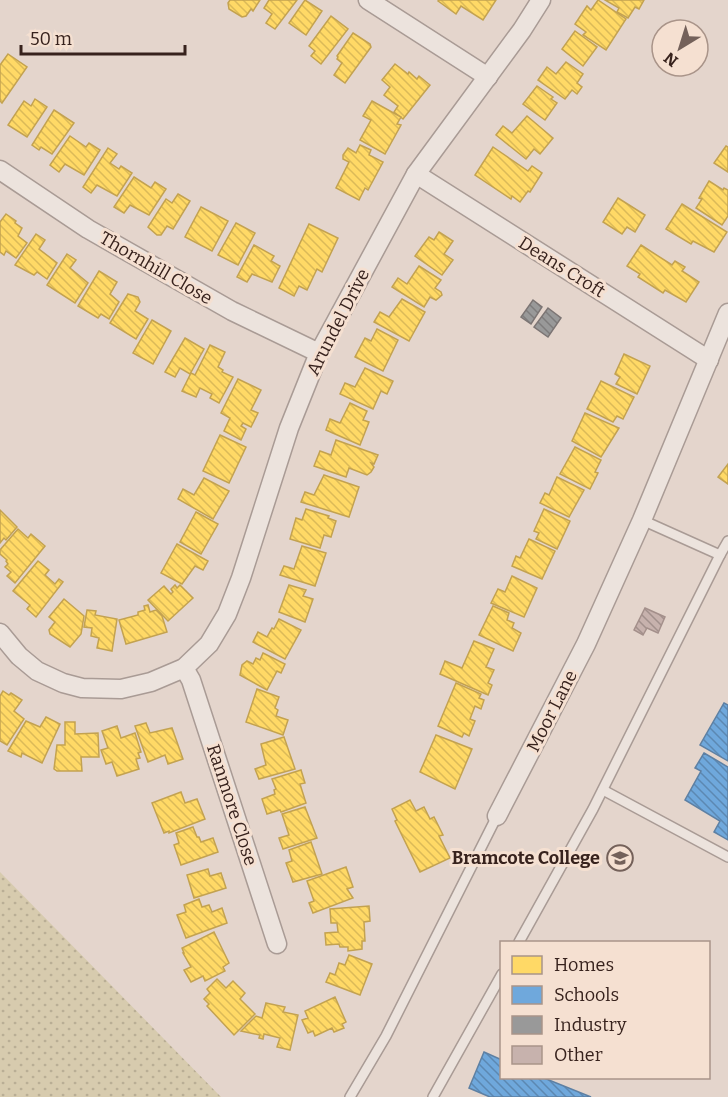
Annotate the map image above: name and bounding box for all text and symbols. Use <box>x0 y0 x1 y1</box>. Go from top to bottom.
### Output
scale bar <box>21 18 184 56</box>
north arrow <box>650 18 710 78</box>
text: 50 m <box>30 28 72 50</box>
text: N <box>660 48 682 71</box>
street label: Thornhill Close <box>96 227 216 309</box>
street label: Deans Croft <box>515 232 610 303</box>
street label: Arundel Drive <box>302 265 374 379</box>
street label: Moor Lane <box>522 666 582 756</box>
street label: Ranmore Close <box>202 742 262 868</box>
school or university icon: Bramcote College <box>605 843 635 873</box>
place label: Bramcote College <box>452 847 600 869</box>
legend <box>500 941 710 1079</box>
text: Homes <box>554 954 614 976</box>
text: Schools <box>554 984 619 1006</box>
text: Industry <box>554 1014 627 1036</box>
text: Other <box>554 1044 603 1066</box>

